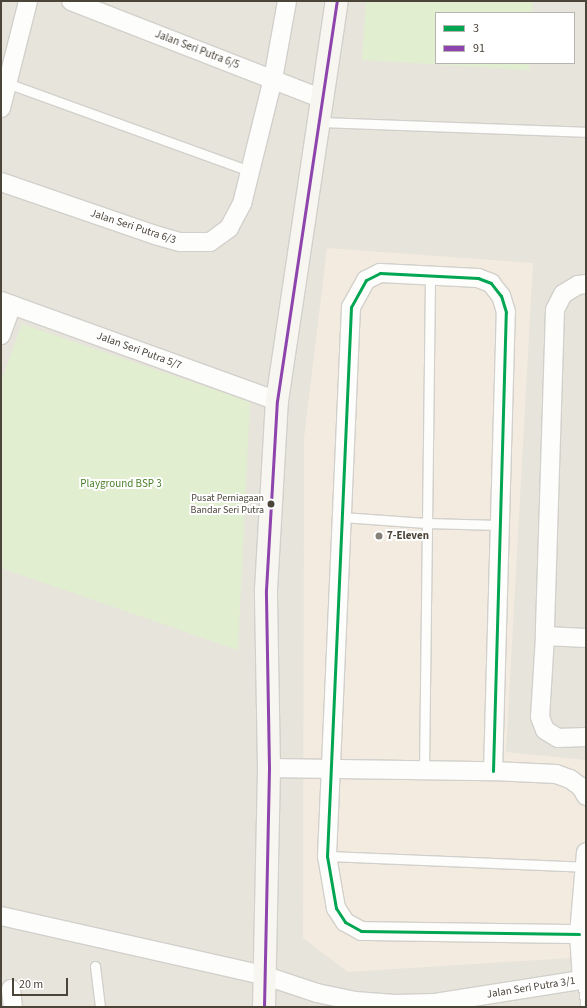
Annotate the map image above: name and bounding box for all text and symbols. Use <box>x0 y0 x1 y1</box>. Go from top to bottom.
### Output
legend <box>435 12 575 64</box>
text: 3 <box>473 20 479 37</box>
street label: Jalan Seri Putra 6/5 <box>153 28 241 72</box>
text: 91 <box>473 40 485 57</box>
street label: Jalan Seri Putra 6/3 <box>88 207 178 247</box>
street label: Jalan Seri Putra 5/7 <box>95 330 183 372</box>
park label: Playground BSP 3 <box>80 477 162 491</box>
place label: Pusat Perniagaan Bandar Seri Putra <box>191 492 264 516</box>
marker: Pusat Perniagaan Bandar Seri Putra <box>266 499 276 509</box>
place label: 7-Eleven <box>387 529 429 543</box>
marker: 7-Eleven <box>374 531 384 541</box>
scale bar <box>14 970 70 996</box>
street label: Jalan Seri Putra 3/1 <box>486 974 576 1002</box>
text: 20 m <box>19 976 43 993</box>

